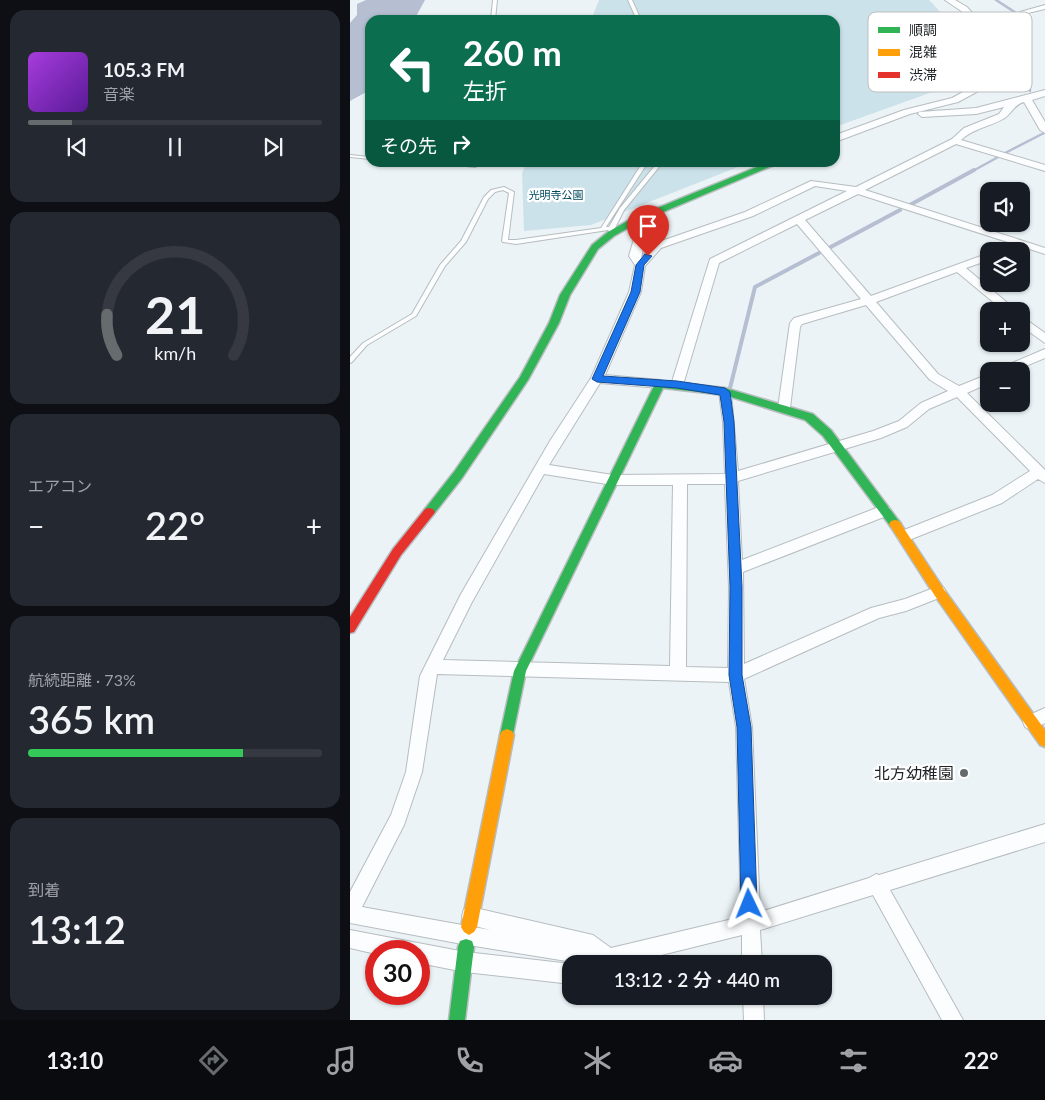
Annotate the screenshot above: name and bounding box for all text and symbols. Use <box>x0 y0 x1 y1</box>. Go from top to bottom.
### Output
legend <box>868 12 1032 92</box>
text: 順調 <box>909 21 937 38</box>
text: 260 m <box>463 31 562 73</box>
icon: left <box>380 35 445 100</box>
text: 混雑 <box>909 43 937 60</box>
text: 105.3 FM <box>103 58 185 81</box>
text: 渋滞 <box>909 66 937 83</box>
text: 左折 <box>463 77 507 104</box>
text: 音楽 <box>103 84 135 103</box>
icon: right <box>447 130 475 158</box>
icon: previous <box>63 133 91 161</box>
icon: pause <box>161 133 189 161</box>
icon: next <box>259 133 287 161</box>
text: その先 <box>380 134 437 157</box>
map controls <box>980 182 1030 412</box>
button: sound <box>980 182 1030 232</box>
park label: 光明寺公園 <box>529 188 584 201</box>
pin <box>627 205 669 256</box>
icon: arrive <box>634 212 662 240</box>
button: layers <box>980 242 1030 292</box>
text: 21 <box>145 283 205 345</box>
button: + <box>980 302 1030 352</box>
text: km/h <box>154 342 196 364</box>
button: − <box>980 362 1030 412</box>
text: エアコン <box>28 476 92 495</box>
text: 22° <box>145 502 205 548</box>
text: − <box>28 509 44 543</box>
text: + <box>306 509 322 543</box>
text: 航続距離 · 73% <box>28 670 136 689</box>
text: 365 km <box>28 696 155 742</box>
place label: 北方幼稚園 <box>874 763 954 782</box>
marker: 北方幼稚園 <box>958 767 970 779</box>
position arrow <box>722 877 774 929</box>
text: 到着 <box>28 880 60 899</box>
text: 13:12 <box>28 906 126 952</box>
speed limit sign: 30 <box>365 940 430 1005</box>
text: 13:12 · 2 分 · 440 m <box>614 968 780 991</box>
icon: directions <box>196 1043 231 1078</box>
icon: music <box>324 1043 359 1078</box>
icon: phone <box>452 1043 487 1078</box>
icon: climate <box>580 1043 615 1078</box>
icon: car <box>708 1043 743 1078</box>
icon: filters <box>836 1043 871 1078</box>
text: 13:10 <box>46 1047 103 1074</box>
text: 22° <box>964 1047 998 1074</box>

